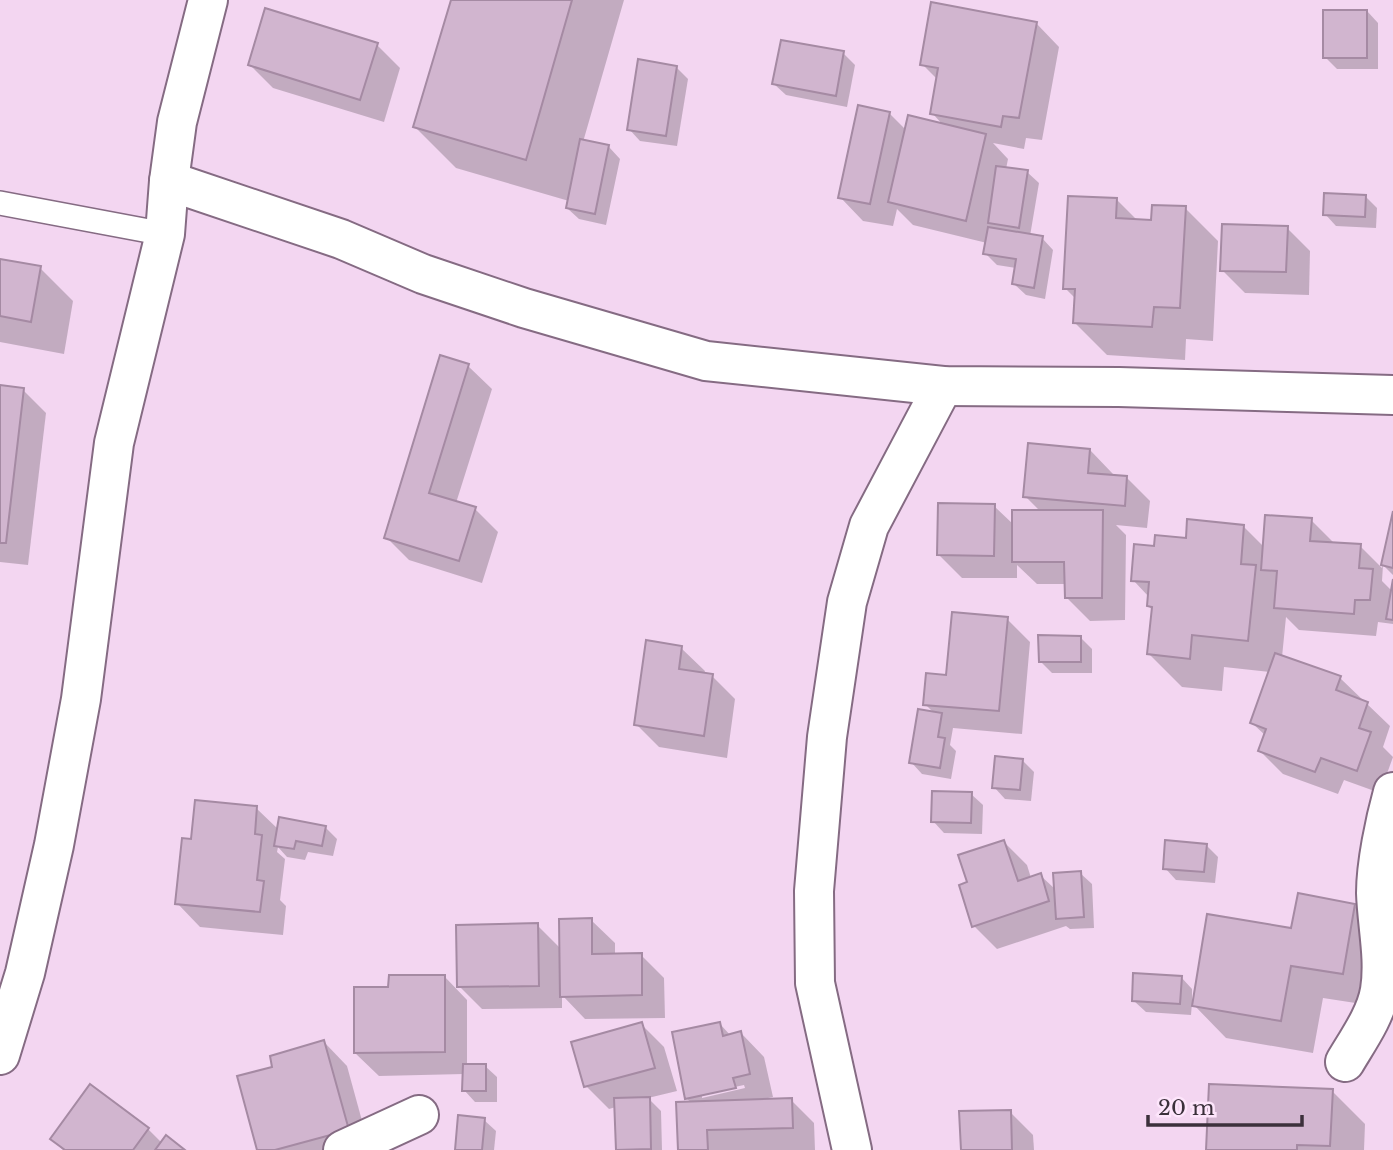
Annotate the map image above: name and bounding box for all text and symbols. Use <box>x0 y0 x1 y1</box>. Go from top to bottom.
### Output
scale bar <box>1148 1084 1302 1128</box>
text: 20 m <box>1158 1095 1215 1121</box>

